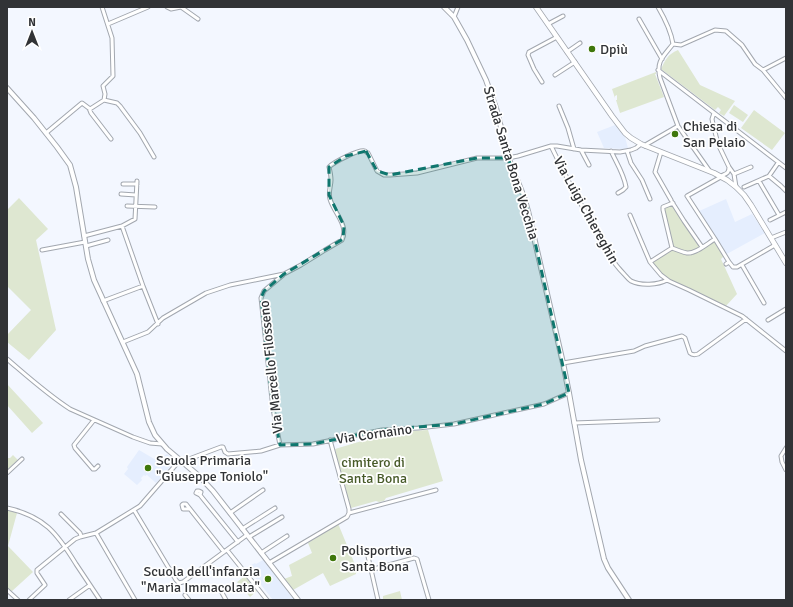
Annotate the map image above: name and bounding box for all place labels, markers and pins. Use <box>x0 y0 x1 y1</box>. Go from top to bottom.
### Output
place label: Dpiù <box>600 41 628 58</box>
marker: Dpiù <box>587 44 597 54</box>
place label: Chiesa di San Pelaio <box>683 118 746 151</box>
marker: Chiesa di San Pelaio <box>670 129 680 139</box>
place label: Scuola Primaria "Giuseppe Toniolo" <box>156 452 268 485</box>
marker: Scuola Primaria "Giuseppe Toniolo" <box>143 463 153 473</box>
place label: Polisportiva Santa Bona <box>341 542 412 575</box>
marker: Polisportiva Santa Bona <box>328 553 338 563</box>
place label: Scuola dell'infanzia "Maria Immacolata" <box>141 563 260 596</box>
marker: Scuola dell'infanzia "Maria Immacolata" <box>263 574 273 584</box>

